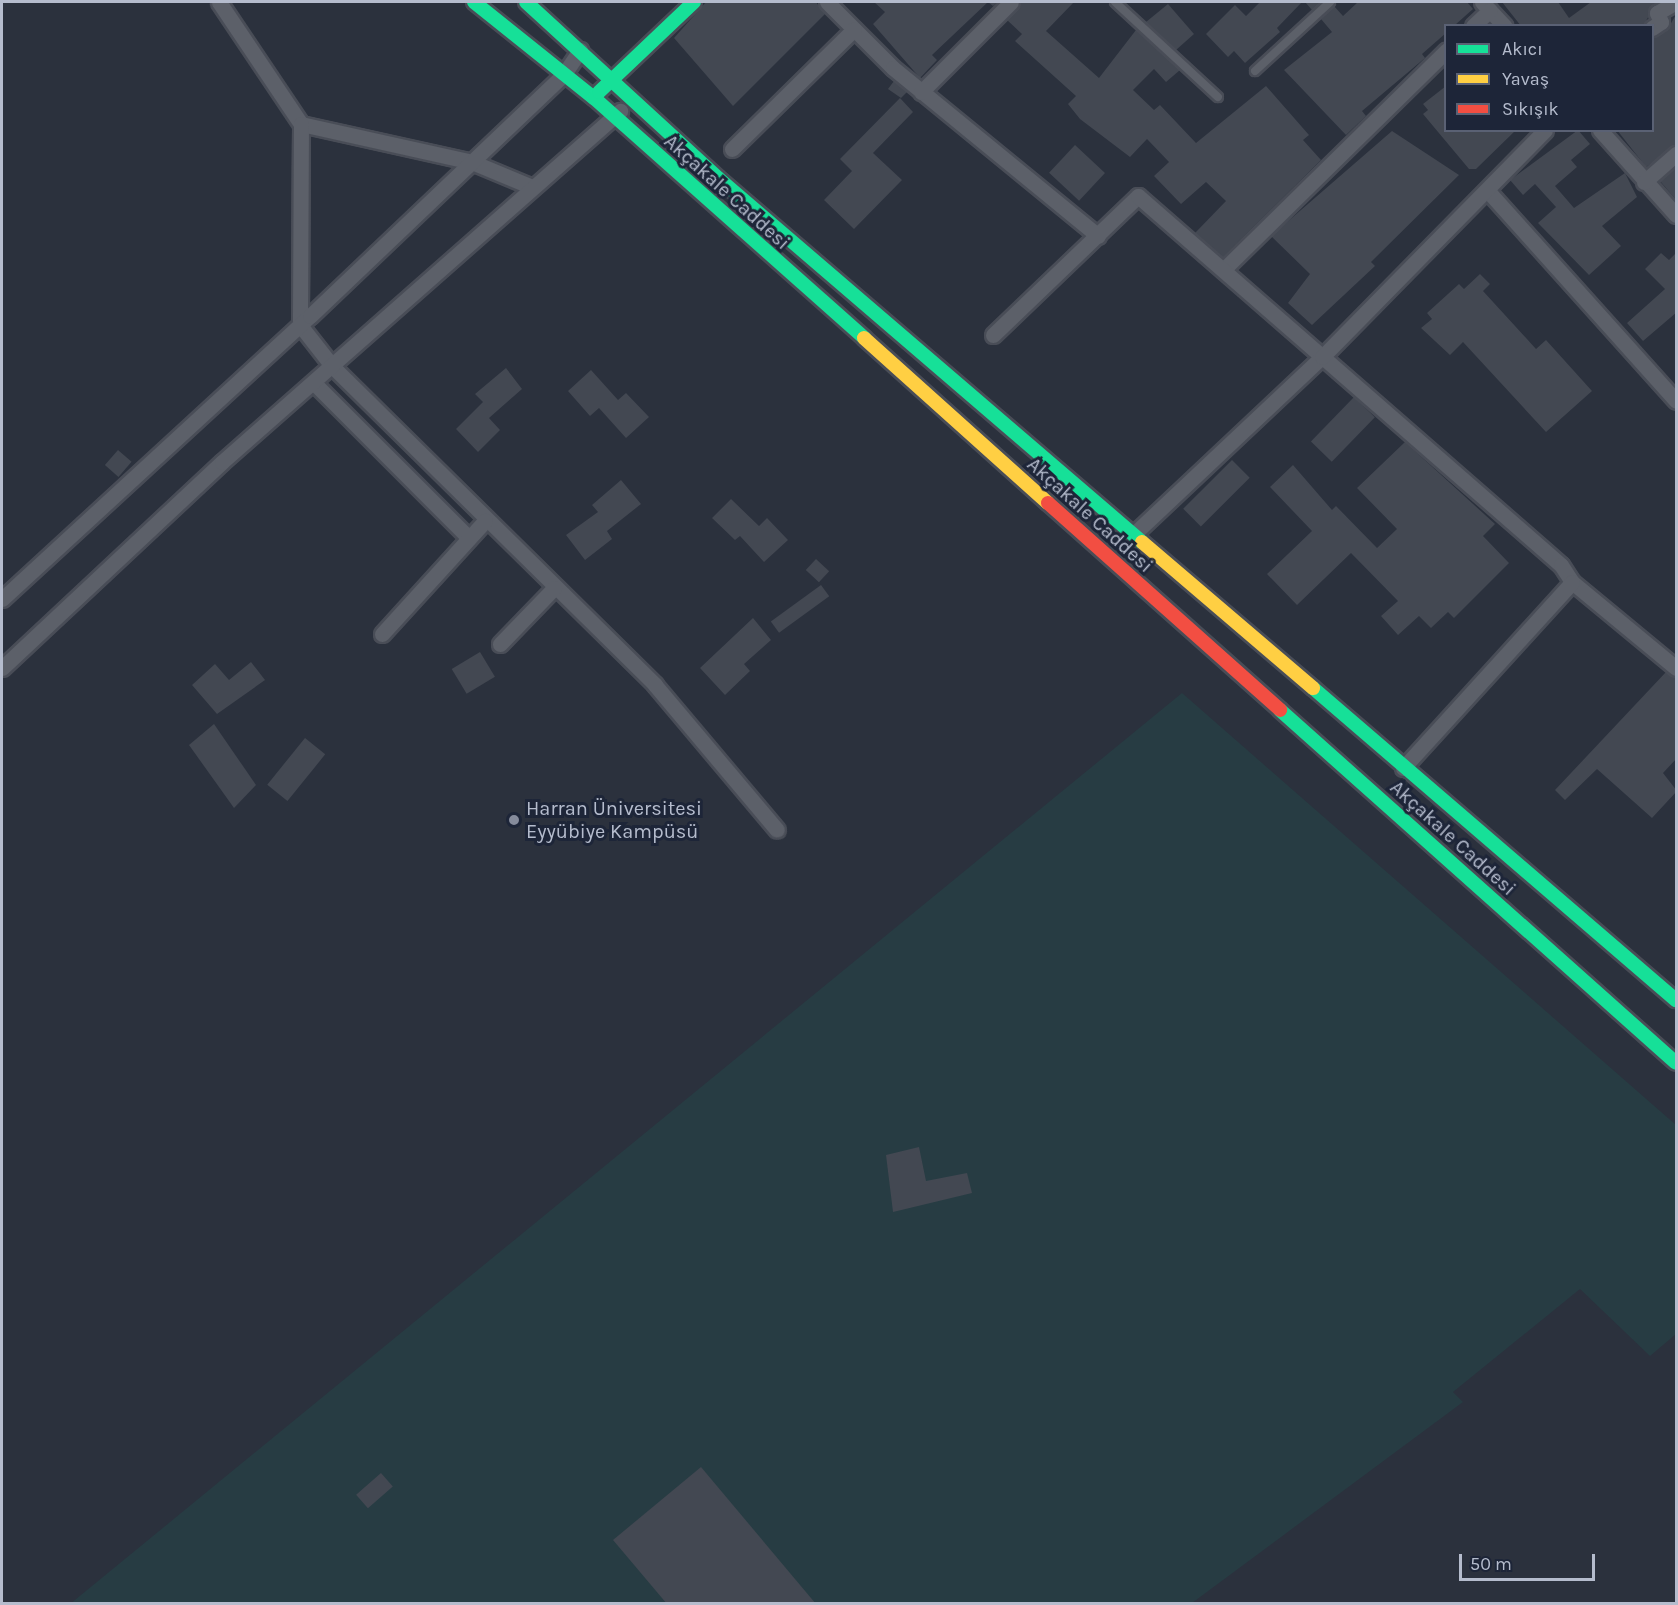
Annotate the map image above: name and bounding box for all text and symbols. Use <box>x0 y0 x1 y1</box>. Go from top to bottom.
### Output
legend <box>1444 24 1654 132</box>
text: Akıcı <box>1502 38 1543 60</box>
text: Yavaş <box>1502 68 1549 90</box>
text: Sıkışık <box>1502 98 1559 120</box>
street label: Akçakale Caddesi <box>659 129 795 255</box>
street label: Akçakale Caddesi <box>1022 452 1158 578</box>
street label: Akçakale Caddesi <box>1385 775 1521 901</box>
place label: Harran Üniversitesi Eyyübiye Kampüsü <box>526 796 702 843</box>
marker: Harran Üniversitesi Eyyübiye Kampüsü <box>507 813 521 827</box>
scale bar <box>1462 1542 1598 1580</box>
text: 50 m <box>1470 1553 1512 1575</box>

